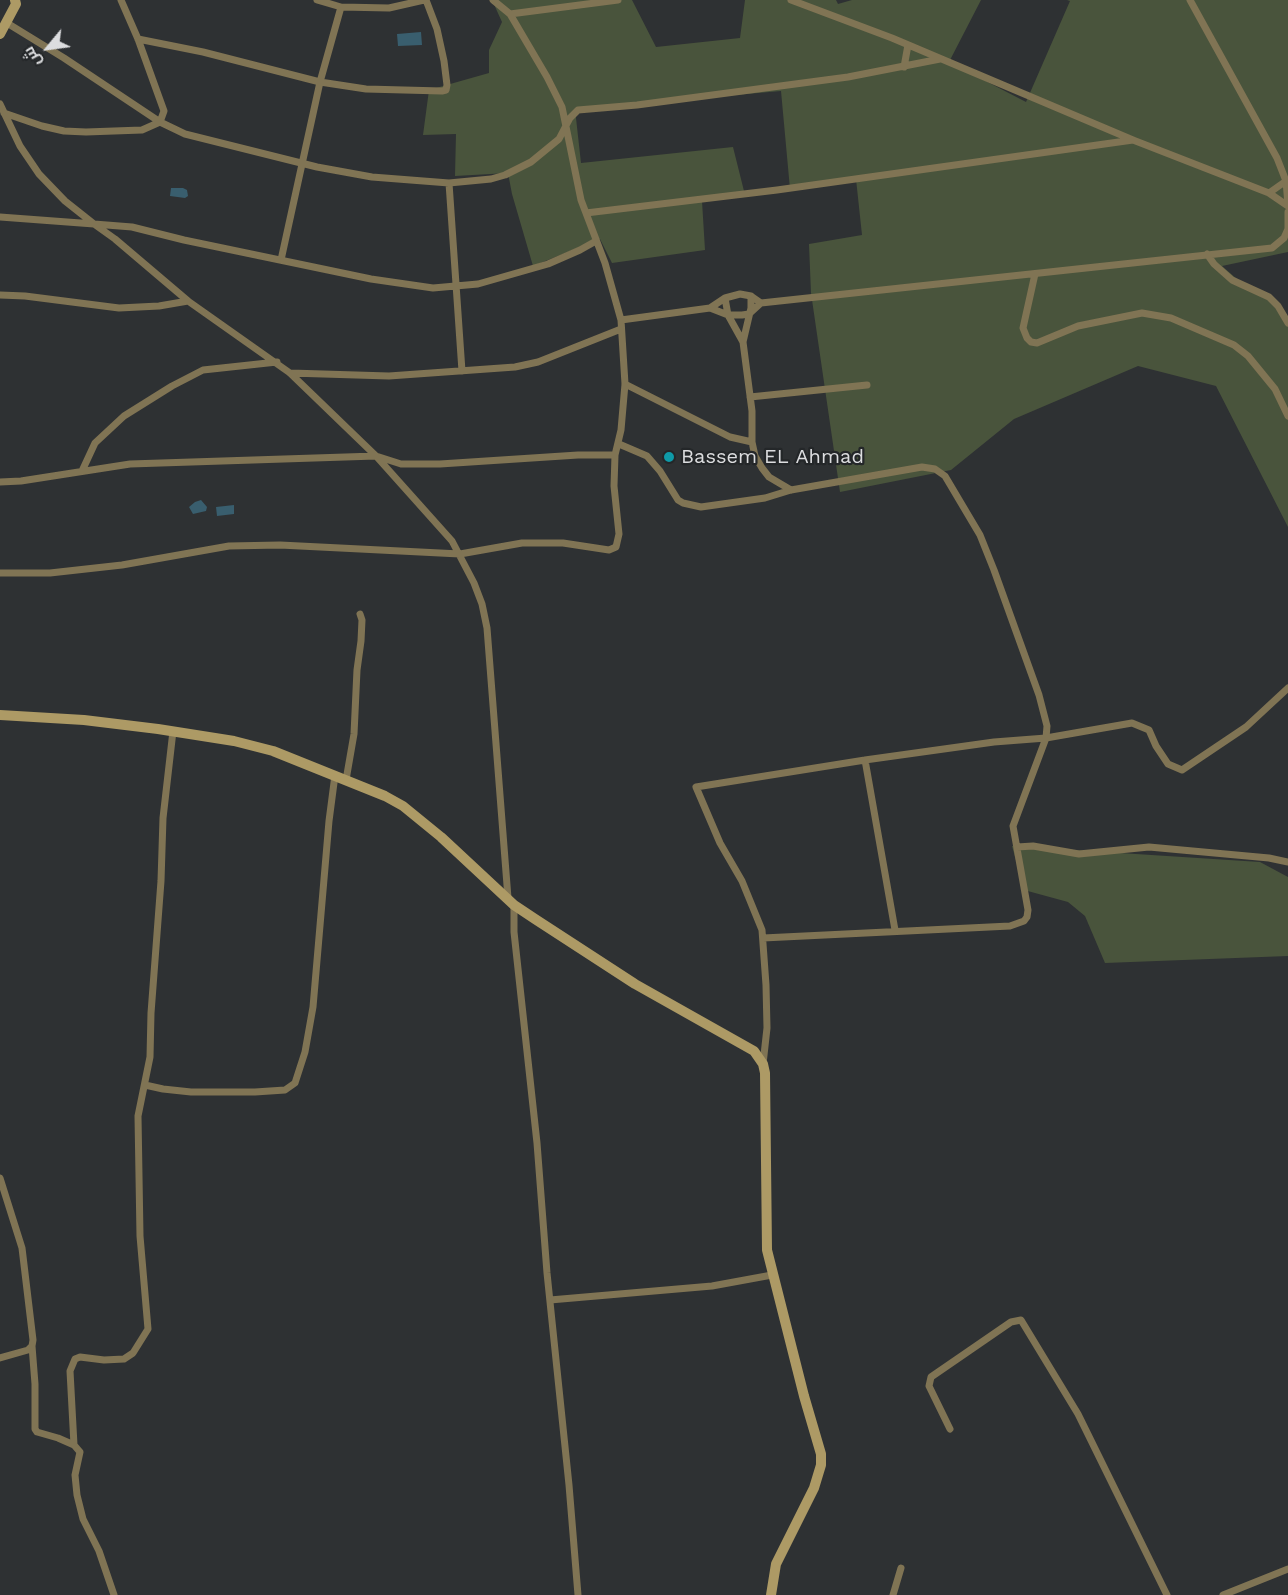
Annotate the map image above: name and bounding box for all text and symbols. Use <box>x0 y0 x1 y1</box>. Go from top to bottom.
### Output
north arrow <box>18 18 78 78</box>
text: ش <box>19 43 45 71</box>
place label: Bassem EL Ahmad <box>681 445 864 469</box>
marker: Bassem EL Ahmad <box>662 450 676 464</box>

